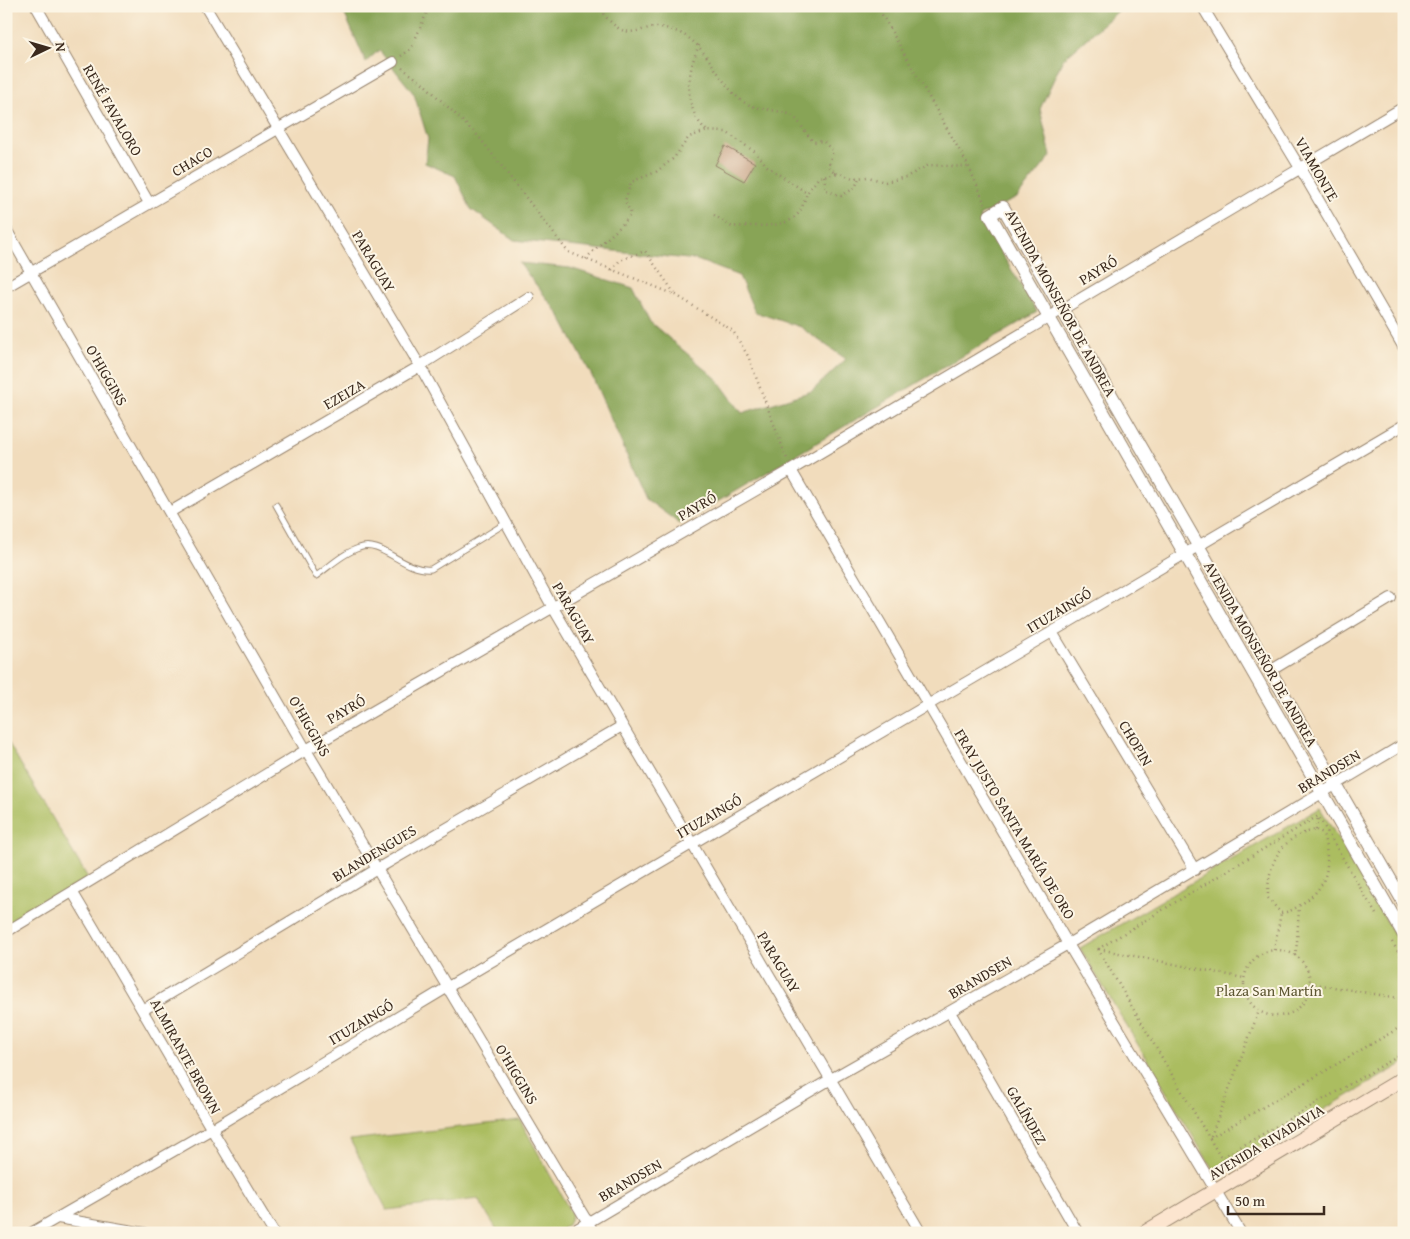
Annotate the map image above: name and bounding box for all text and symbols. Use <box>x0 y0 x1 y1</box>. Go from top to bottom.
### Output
north arrow <box>22 22 72 72</box>
text: N <box>51 41 71 53</box>
street label: RENÉ FAVALORO <box>78 60 148 160</box>
street label: VIAMONTE <box>1290 133 1344 205</box>
street label: CHACO <box>168 141 216 181</box>
street label: AVENIDA MONSEÑOR DE ANDREA <box>1001 206 1121 400</box>
street label: PARAGUAY <box>347 226 401 296</box>
street label: PAYRÓ <box>1075 250 1121 290</box>
street label: O'HIGGINS <box>81 341 133 409</box>
street label: EZEIZA <box>319 374 369 414</box>
street label: PAYRÓ <box>674 486 720 526</box>
street label: AVENIDA MONSEÑOR DE ANDREA <box>1199 557 1323 751</box>
street label: PARAGUAY <box>548 578 600 648</box>
street label: ITUZAINGÓ <box>1023 582 1095 638</box>
street label: PAYRÓ <box>323 689 369 729</box>
street label: O'HIGGINS <box>284 692 336 760</box>
street label: CHOPIN <box>1114 716 1158 770</box>
street label: FRAY JUSTO SANTA MARÍA DE ORO <box>950 725 1080 923</box>
street label: BRANDSEN <box>1294 744 1365 798</box>
street label: ITUZAINGÓ <box>672 789 746 843</box>
street label: BLANDENGUES <box>328 820 420 886</box>
street label: PARAGUAY <box>752 927 806 997</box>
street label: BRANDSEN <box>944 950 1016 1004</box>
park label: Plaza San Martín <box>1216 980 1323 1001</box>
street label: ITUZAINGÓ <box>325 994 397 1050</box>
street label: ALMIRANTE BROWN <box>146 995 227 1118</box>
street label: O'HIGGINS <box>491 1040 543 1108</box>
street label: GALÍNDEZ <box>1002 1082 1052 1148</box>
street label: AVENIDA RIVADAVIA <box>1204 1099 1328 1185</box>
street label: BRANDSEN <box>594 1153 666 1207</box>
scale bar <box>1228 1184 1324 1216</box>
text: 50 m <box>1235 1190 1266 1211</box>

